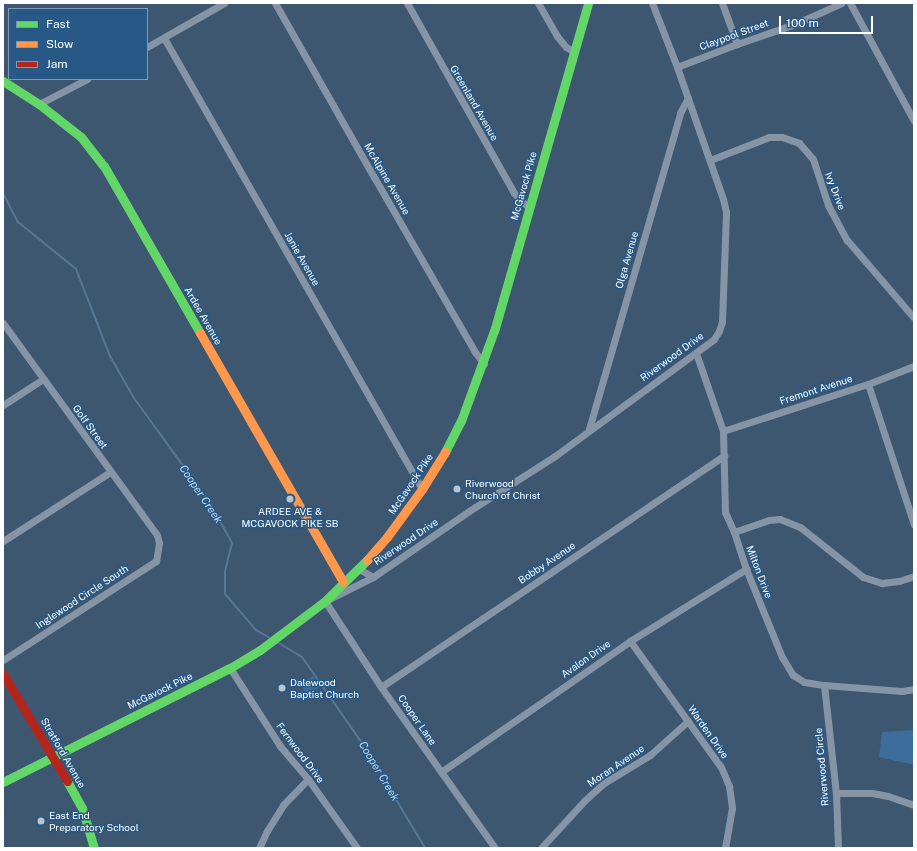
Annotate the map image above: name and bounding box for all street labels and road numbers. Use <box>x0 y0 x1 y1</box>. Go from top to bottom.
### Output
street label: Claypool Street <box>698 17 770 53</box>
street label: Greenland Avenue <box>447 63 501 143</box>
street label: McAlpine Avenue <box>362 141 412 217</box>
street label: McGavock Pike <box>508 150 540 222</box>
street label: Ivy Drive <box>822 170 848 212</box>
street label: Janie Avenue <box>282 230 322 288</box>
street label: Olga Avenue <box>613 230 641 290</box>
street label: Ardee Avenue <box>182 285 224 347</box>
street label: Riverwood Drive <box>638 330 706 384</box>
street label: Fremont Avenue <box>778 373 854 407</box>
street label: Golf Street <box>70 403 110 451</box>
street label: McGavock Pike <box>386 451 436 517</box>
street label: Riverwood Drive <box>371 516 441 568</box>
street label: Bobby Avenue <box>516 539 578 587</box>
street label: Milton Drive <box>743 544 775 600</box>
street label: Inglewood Circle South <box>33 563 131 631</box>
street label: Avalon Drive <box>559 638 613 680</box>
street label: McGavock Pike <box>126 670 194 712</box>
street label: Cooper Lane <box>395 693 439 747</box>
street label: Warden Drive <box>685 703 731 761</box>
street label: Stratford Avenue <box>38 716 88 790</box>
street label: Fernwood Drive <box>273 721 327 785</box>
street label: Riverwood Circle <box>813 727 831 807</box>
street label: Moran Avenue <box>585 743 647 789</box>

